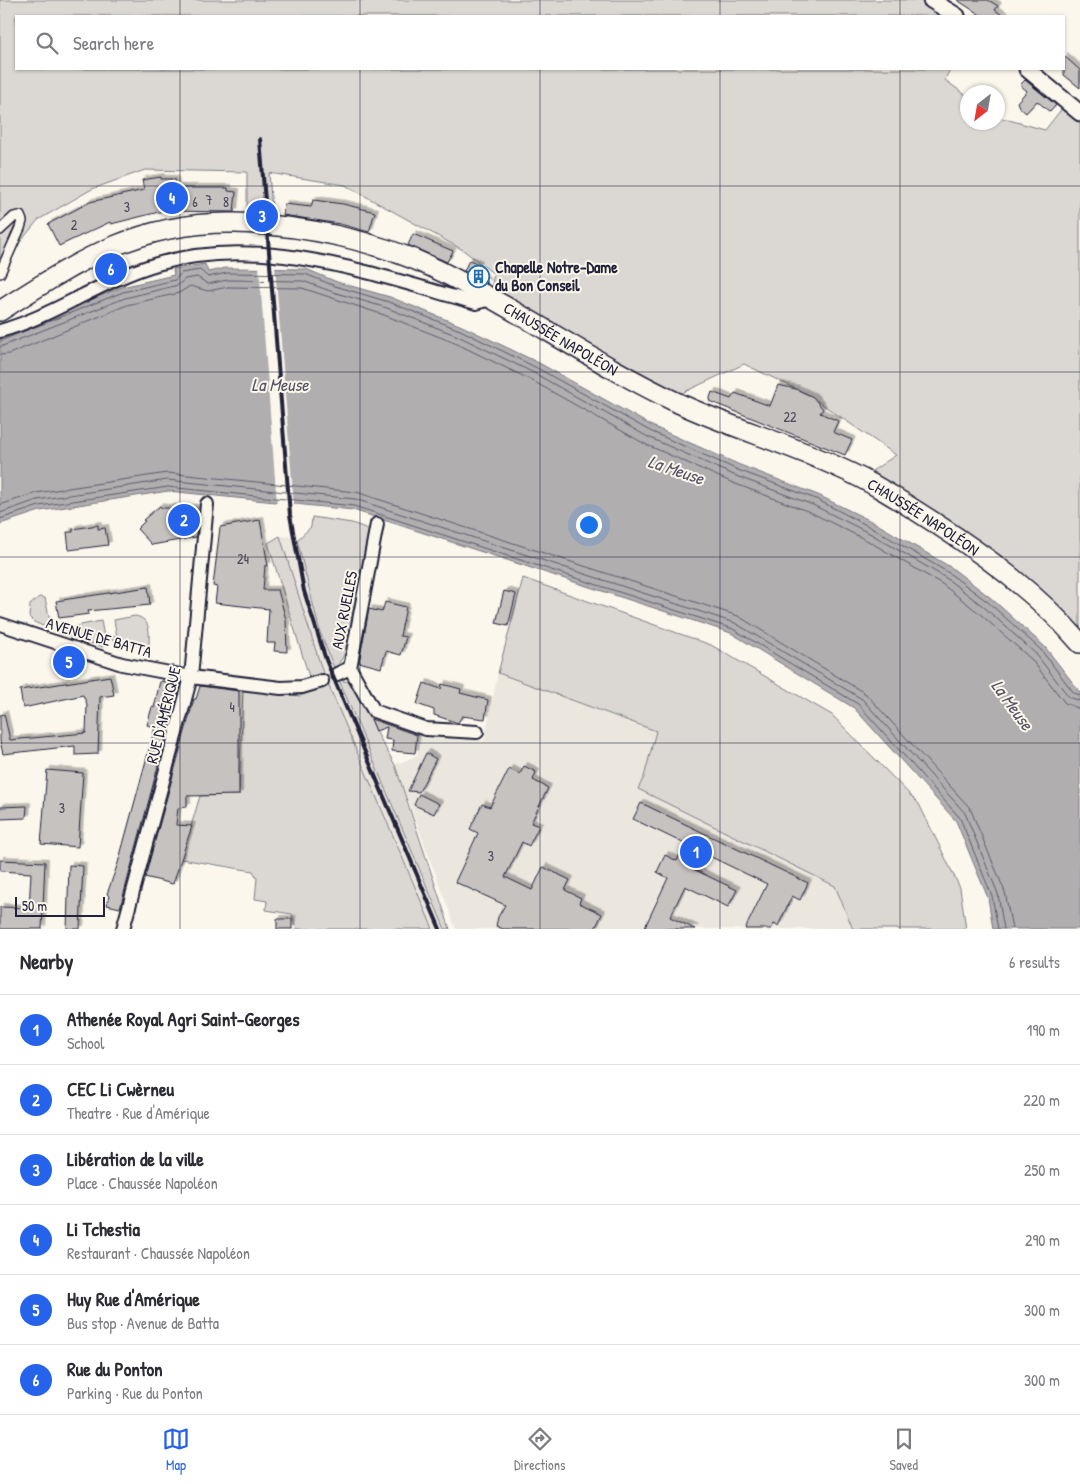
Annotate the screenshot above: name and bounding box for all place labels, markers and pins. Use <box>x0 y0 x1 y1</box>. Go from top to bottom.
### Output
pin: 4 <box>156 179 188 217</box>
pin: 3 <box>246 197 278 235</box>
pin: 6 <box>95 250 127 288</box>
place label: Chapelle Notre-Dame du Bon Conseil <box>495 256 618 296</box>
building icon: Chapelle Notre-Dame du Bon Conseil <box>467 264 491 288</box>
pin: 2 <box>168 501 200 539</box>
pin: 5 <box>53 643 85 681</box>
pin: 1 <box>680 833 712 871</box>

